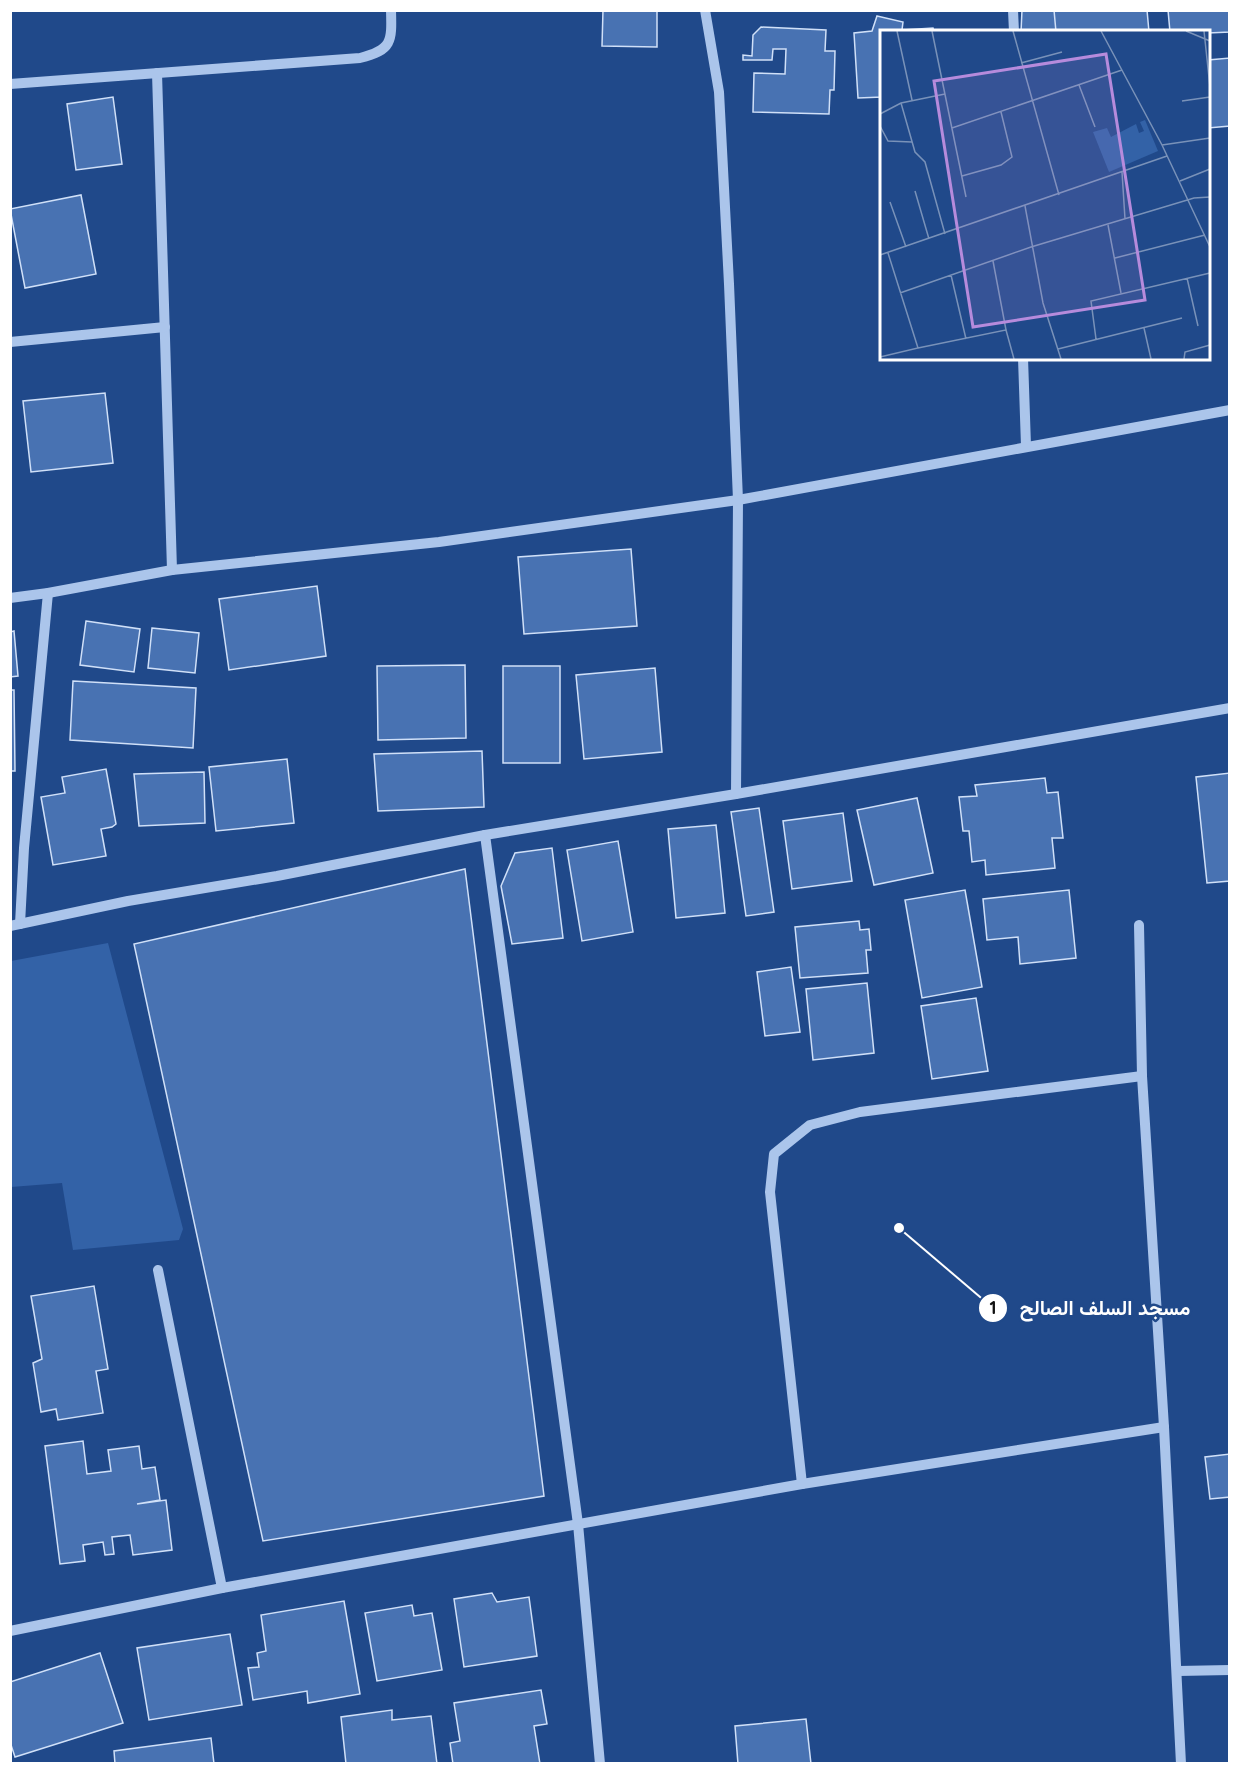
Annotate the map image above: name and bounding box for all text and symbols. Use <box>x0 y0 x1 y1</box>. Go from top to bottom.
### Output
inset map <box>880 30 1210 360</box>
callout: مسجد السلف الصالح <box>978 1289 1203 1327</box>
text: مسجد السلف الصالح <box>1020 1295 1190 1322</box>
text: 1 <box>989 1296 997 1319</box>

